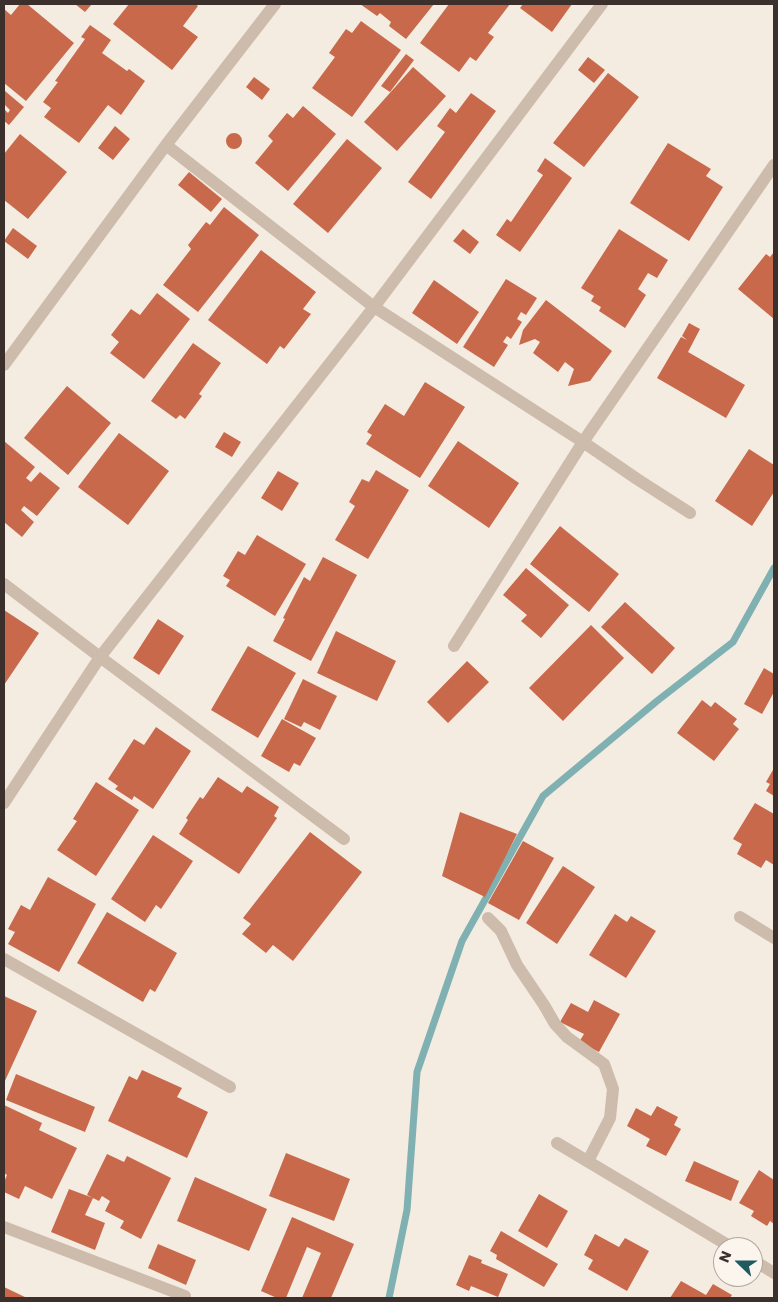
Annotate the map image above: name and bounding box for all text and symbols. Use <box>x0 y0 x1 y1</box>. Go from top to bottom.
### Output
north arrow <box>713 1237 763 1287</box>
text: N <box>714 1248 736 1265</box>

